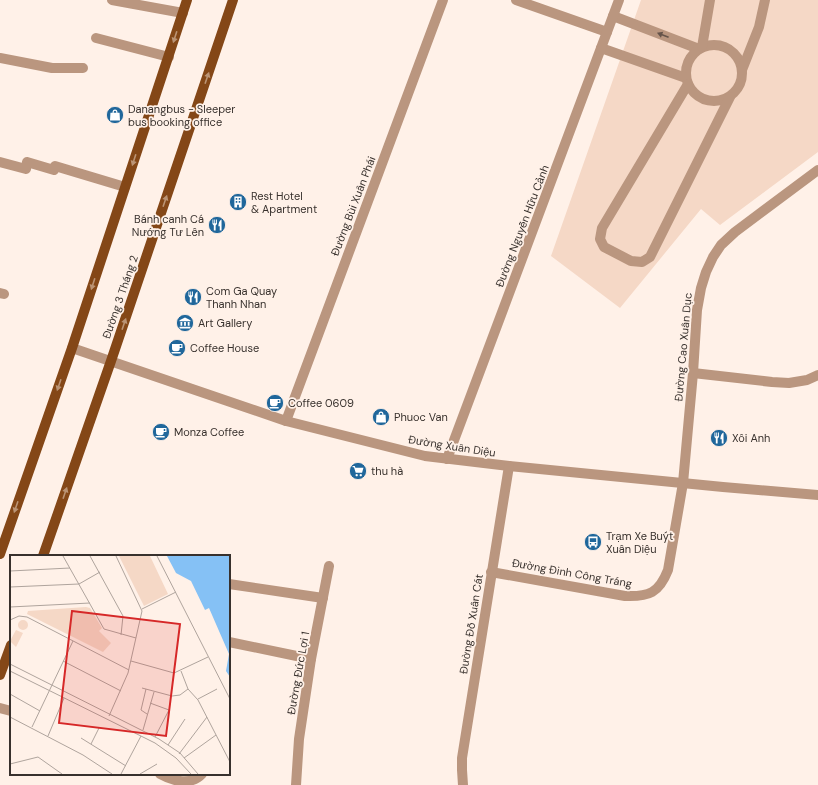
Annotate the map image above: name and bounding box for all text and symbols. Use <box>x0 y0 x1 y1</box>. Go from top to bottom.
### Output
one-way arrow <box>172 31 178 43</box>
one-way arrow <box>657 32 669 38</box>
one-way arrow <box>204 72 210 84</box>
place label: Danangbus - Sleeper bus booking office <box>128 102 235 129</box>
shop icon: Danangbus - Sleeper bus booking office <box>105 105 125 125</box>
street label: Đường Bùi Xuân Phái <box>328 154 378 258</box>
one-way arrow <box>131 155 137 167</box>
street label: Đường Nguyễn Hữu Cảnh <box>492 163 552 289</box>
place label: Rest Hotel & Apartment <box>251 189 317 216</box>
building icon: Rest Hotel & Apartment <box>228 192 248 212</box>
one-way arrow <box>163 195 169 207</box>
place label: Bánh canh Cá Nướng Tư Lên <box>132 212 204 239</box>
restaurant icon: Bánh canh Cá Nướng Tư Lên <box>207 215 227 235</box>
street label: Đường 3 Tháng 2 <box>99 253 141 341</box>
one-way arrow <box>90 278 96 290</box>
place label: Com Ga Quay Thanh Nhan <box>206 284 277 311</box>
restaurant icon: Com Ga Quay Thanh Nhan <box>183 287 203 307</box>
street label: Đường Cao Xuân Dục <box>671 292 695 402</box>
museum icon: Art Gallery <box>175 313 195 333</box>
place label: Art Gallery <box>198 316 252 330</box>
one-way arrow <box>121 318 127 330</box>
cafe icon: Coffee House <box>167 338 187 358</box>
place label: Coffee House <box>190 341 259 355</box>
one-way arrow <box>56 379 62 391</box>
cafe icon: Coffee 0609 <box>265 393 285 413</box>
place label: Coffee 0609 <box>288 396 354 410</box>
shop icon: Phuoc Van <box>371 407 391 427</box>
place label: Phuoc Van <box>394 410 448 424</box>
cafe icon: Monza Coffee <box>151 422 171 442</box>
place label: Monza Coffee <box>174 425 244 439</box>
restaurant icon: Xôi Anh <box>709 428 729 448</box>
place label: Xôi Anh <box>732 431 770 445</box>
street label: Đường Xuân Diệu <box>407 432 497 460</box>
supermarket icon: thu hà <box>348 461 368 481</box>
place label: thu hà <box>371 464 403 478</box>
one-way arrow <box>62 486 68 498</box>
one-way arrow <box>13 502 19 514</box>
place label: Trạm Xe Buýt Xuân Diệu <box>606 529 673 556</box>
bus stop icon: Trạm Xe Buýt Xuân Diệu <box>583 532 603 552</box>
inset map <box>10 555 230 775</box>
street label: Đường Đinh Công Tráng <box>511 556 633 590</box>
street label: Đường Đỗ Xuân Cát <box>456 573 486 675</box>
street label: Đường Đức Lợi 1 <box>284 630 312 716</box>

